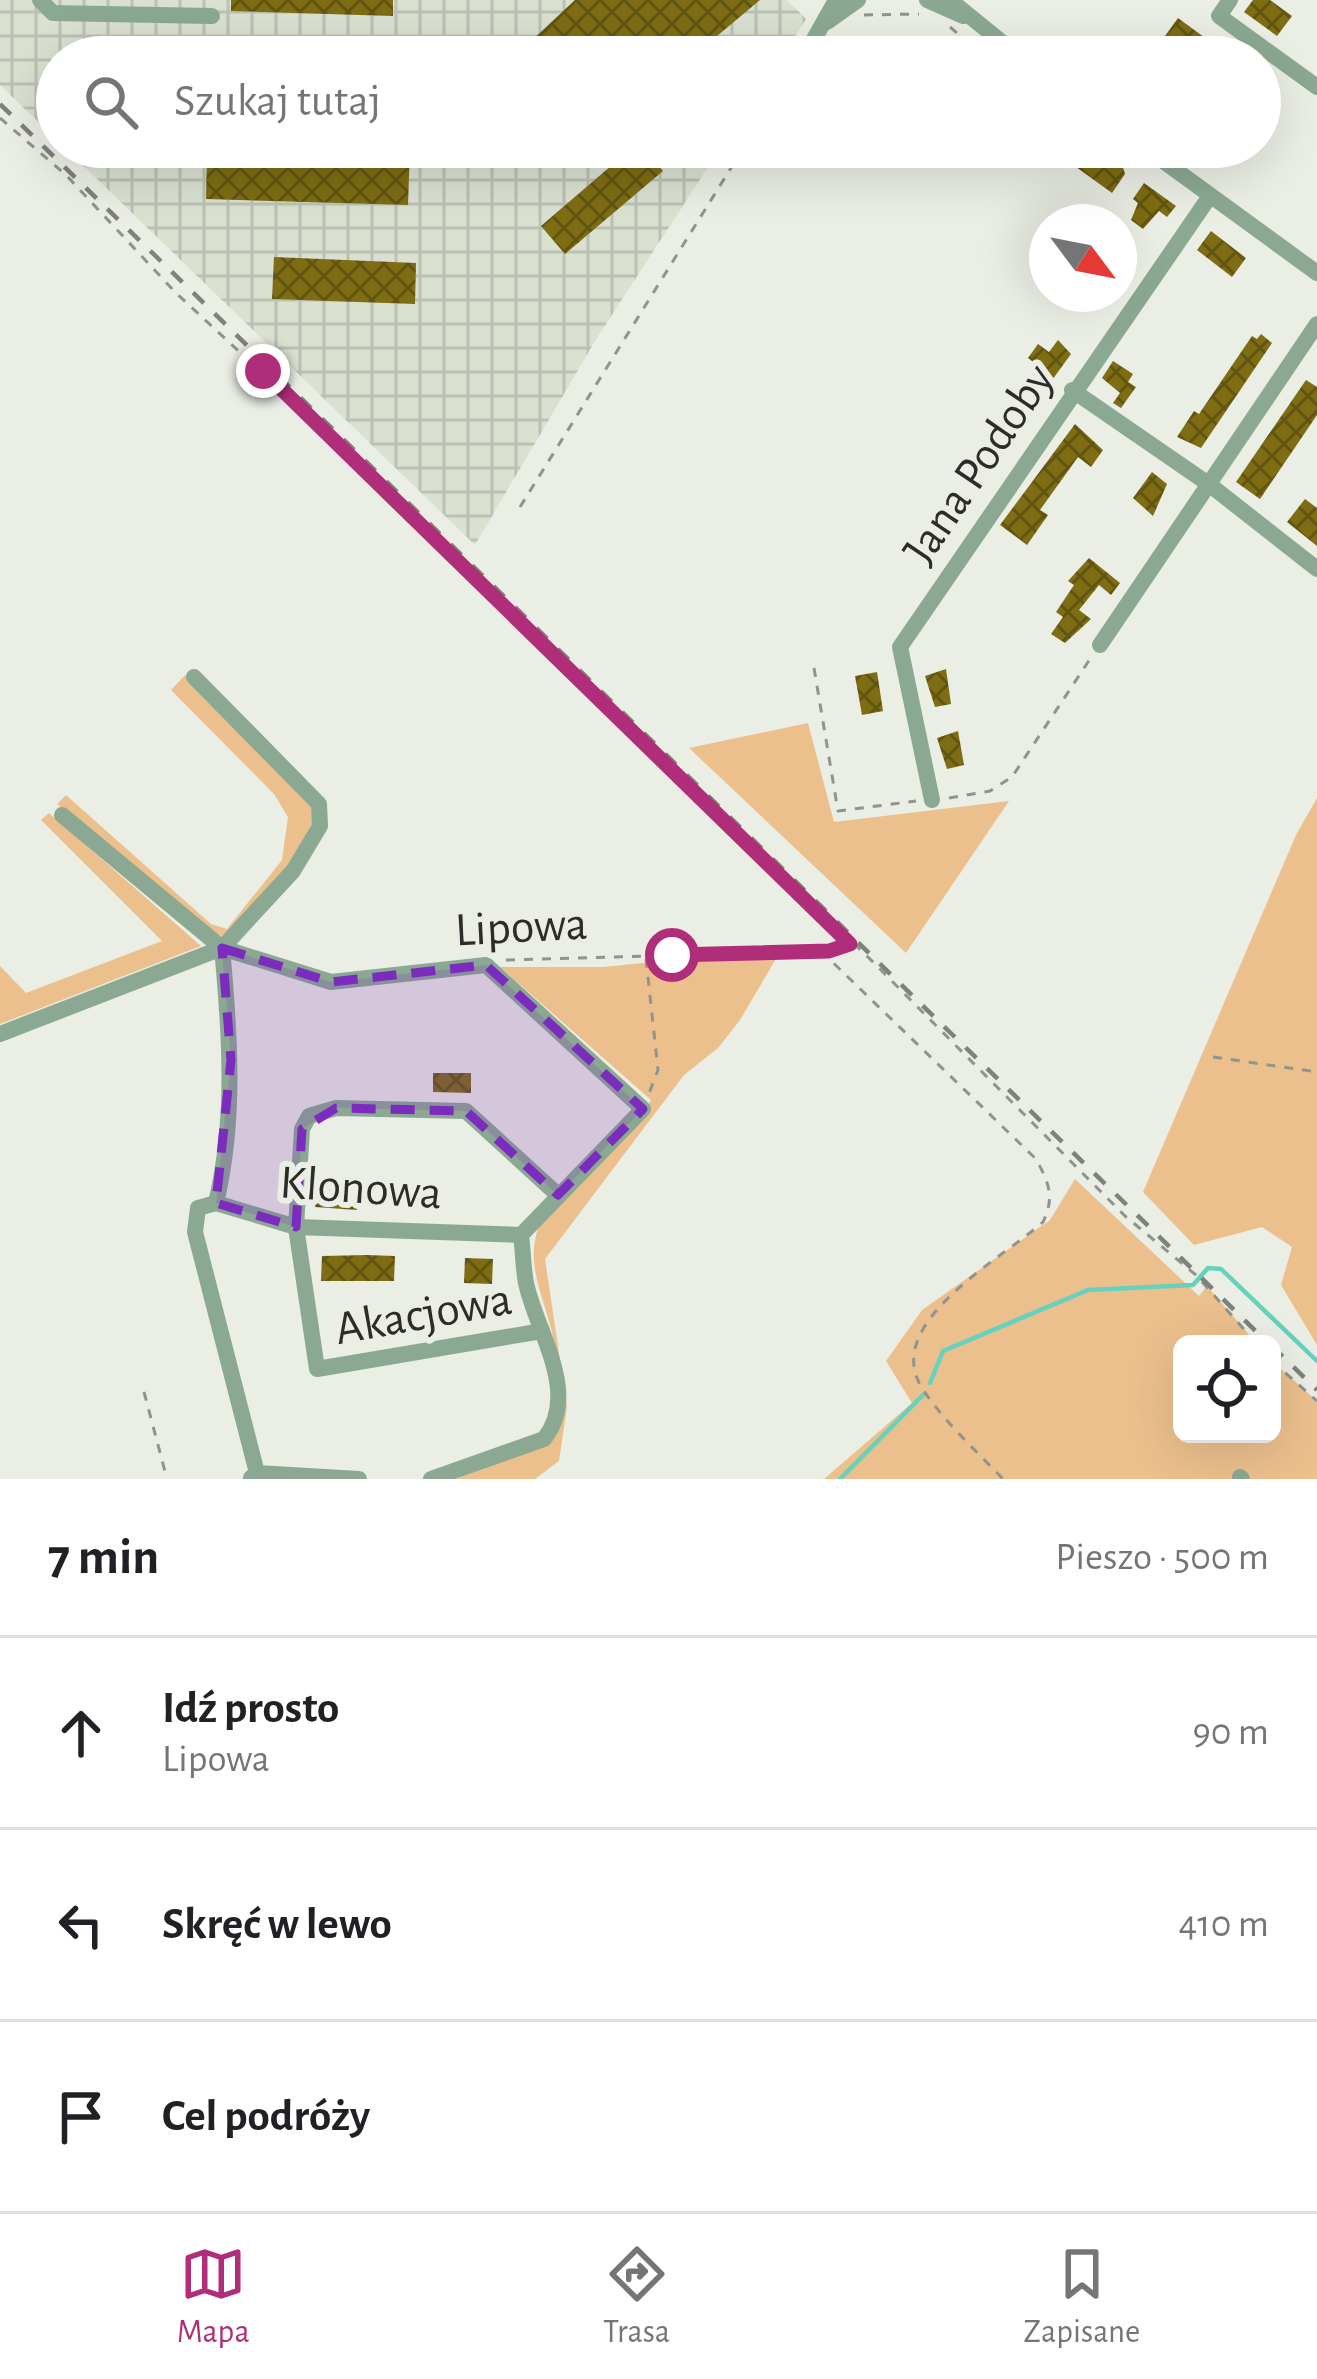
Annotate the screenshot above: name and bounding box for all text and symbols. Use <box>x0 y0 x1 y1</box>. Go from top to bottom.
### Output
search box <box>36 36 1281 168</box>
icon: search <box>78 69 144 135</box>
text: Szukaj tutaj <box>174 79 381 124</box>
north arrow <box>1029 204 1137 312</box>
route end <box>236 344 290 398</box>
street label: Jana Podoby <box>895 356 1064 573</box>
street label: Lipowa <box>454 901 589 955</box>
route start <box>645 928 699 982</box>
street label: Klonowa <box>278 1159 444 1219</box>
street label: Akacjowa <box>331 1276 516 1354</box>
map controls <box>1173 1335 1281 1443</box>
button: locate <box>1173 1335 1281 1443</box>
text: 7 min <box>48 1532 159 1583</box>
text: Pieszo · 500 m <box>1055 1538 1269 1577</box>
text: Idź prosto <box>162 1686 339 1731</box>
icon: ahead <box>48 1700 114 1766</box>
text: 90 m <box>1192 1713 1269 1752</box>
text: Lipowa <box>162 1740 270 1779</box>
icon: left <box>48 1892 114 1958</box>
text: Skręć w lewo <box>162 1902 392 1947</box>
text: 410 m <box>1179 1905 1269 1944</box>
icon: arrive <box>48 2084 114 2150</box>
text: Cel podróży <box>162 2094 370 2139</box>
tab: Mapa <box>177 2241 250 2353</box>
tab: Trasa <box>603 2241 670 2353</box>
tab: Zapisane <box>1023 2241 1140 2353</box>

